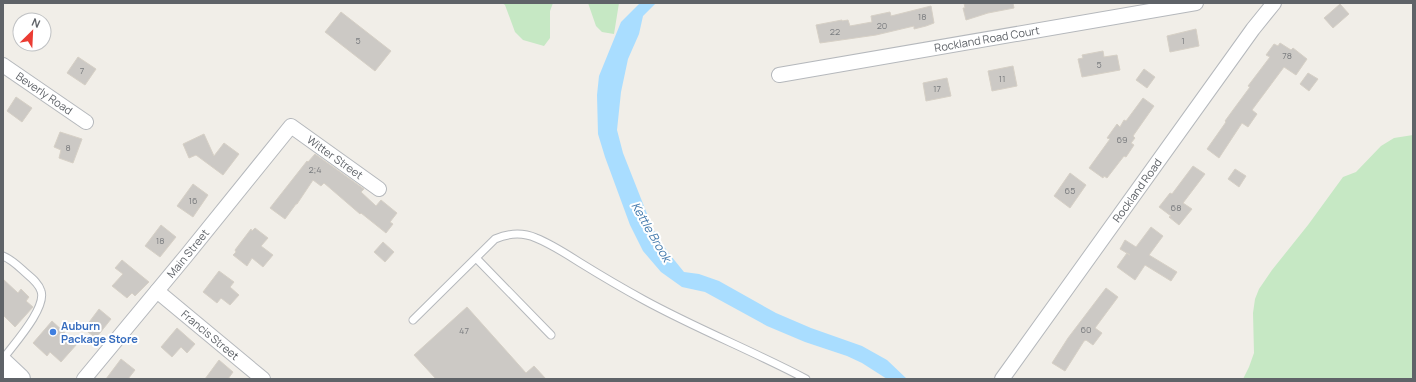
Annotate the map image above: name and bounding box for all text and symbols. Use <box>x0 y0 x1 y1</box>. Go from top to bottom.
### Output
house number: 18 <box>918 10 926 23</box>
north arrow <box>12 12 52 52</box>
text: N <box>30 14 43 31</box>
house number: 20 <box>877 19 887 32</box>
street label: Rockland Road Court <box>933 22 1041 55</box>
house number: 22 <box>830 25 840 38</box>
house number: 5 <box>355 34 361 47</box>
house number: 1 <box>1181 34 1185 47</box>
house number: 78 <box>1282 49 1292 62</box>
house number: 5 <box>1096 58 1102 71</box>
house number: 7 <box>80 64 85 77</box>
street label: Beverly Road <box>13 68 76 118</box>
house number: 11 <box>998 72 1006 85</box>
house number: 17 <box>933 82 941 95</box>
street label: Witter Street <box>304 132 366 182</box>
house number: 69 <box>1116 133 1128 146</box>
house number: 8 <box>65 141 71 154</box>
street label: Rockland Road <box>1109 155 1165 225</box>
house number: 2;4 <box>308 163 322 176</box>
house number: 65 <box>1065 184 1075 197</box>
house number: 16 <box>188 194 198 207</box>
water label: Kettle Brook <box>627 199 676 267</box>
house number: 68 <box>1171 201 1181 214</box>
street label: Main Street <box>163 226 212 281</box>
house number: 18 <box>156 234 164 247</box>
street label: Francis Street <box>178 306 242 363</box>
place label: Auburn Package Store <box>61 318 138 346</box>
house number: 60 <box>1080 323 1092 336</box>
house number: 47 <box>459 324 469 337</box>
marker: Auburn Package Store <box>48 327 58 337</box>

